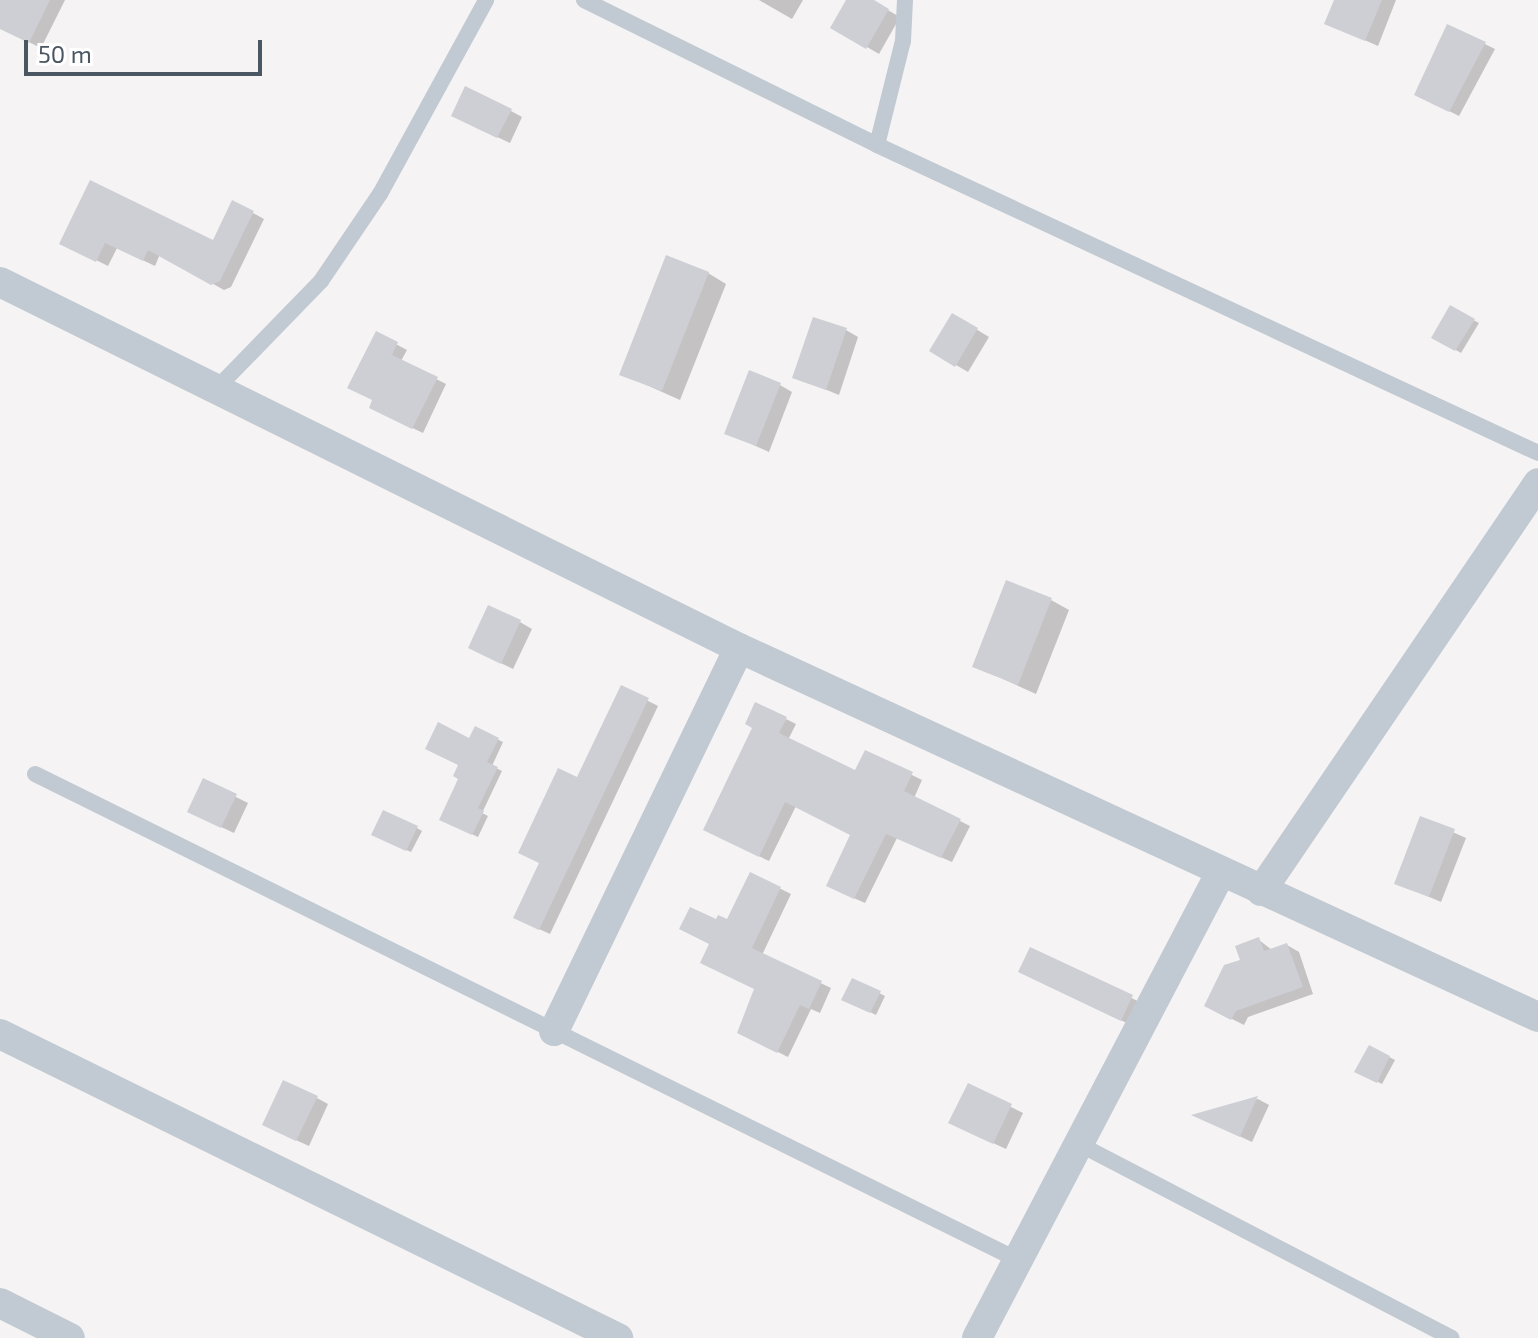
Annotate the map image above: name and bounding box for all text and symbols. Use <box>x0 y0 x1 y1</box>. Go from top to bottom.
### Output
scale bar <box>28 24 266 74</box>
text: 50 m <box>38 39 92 68</box>

